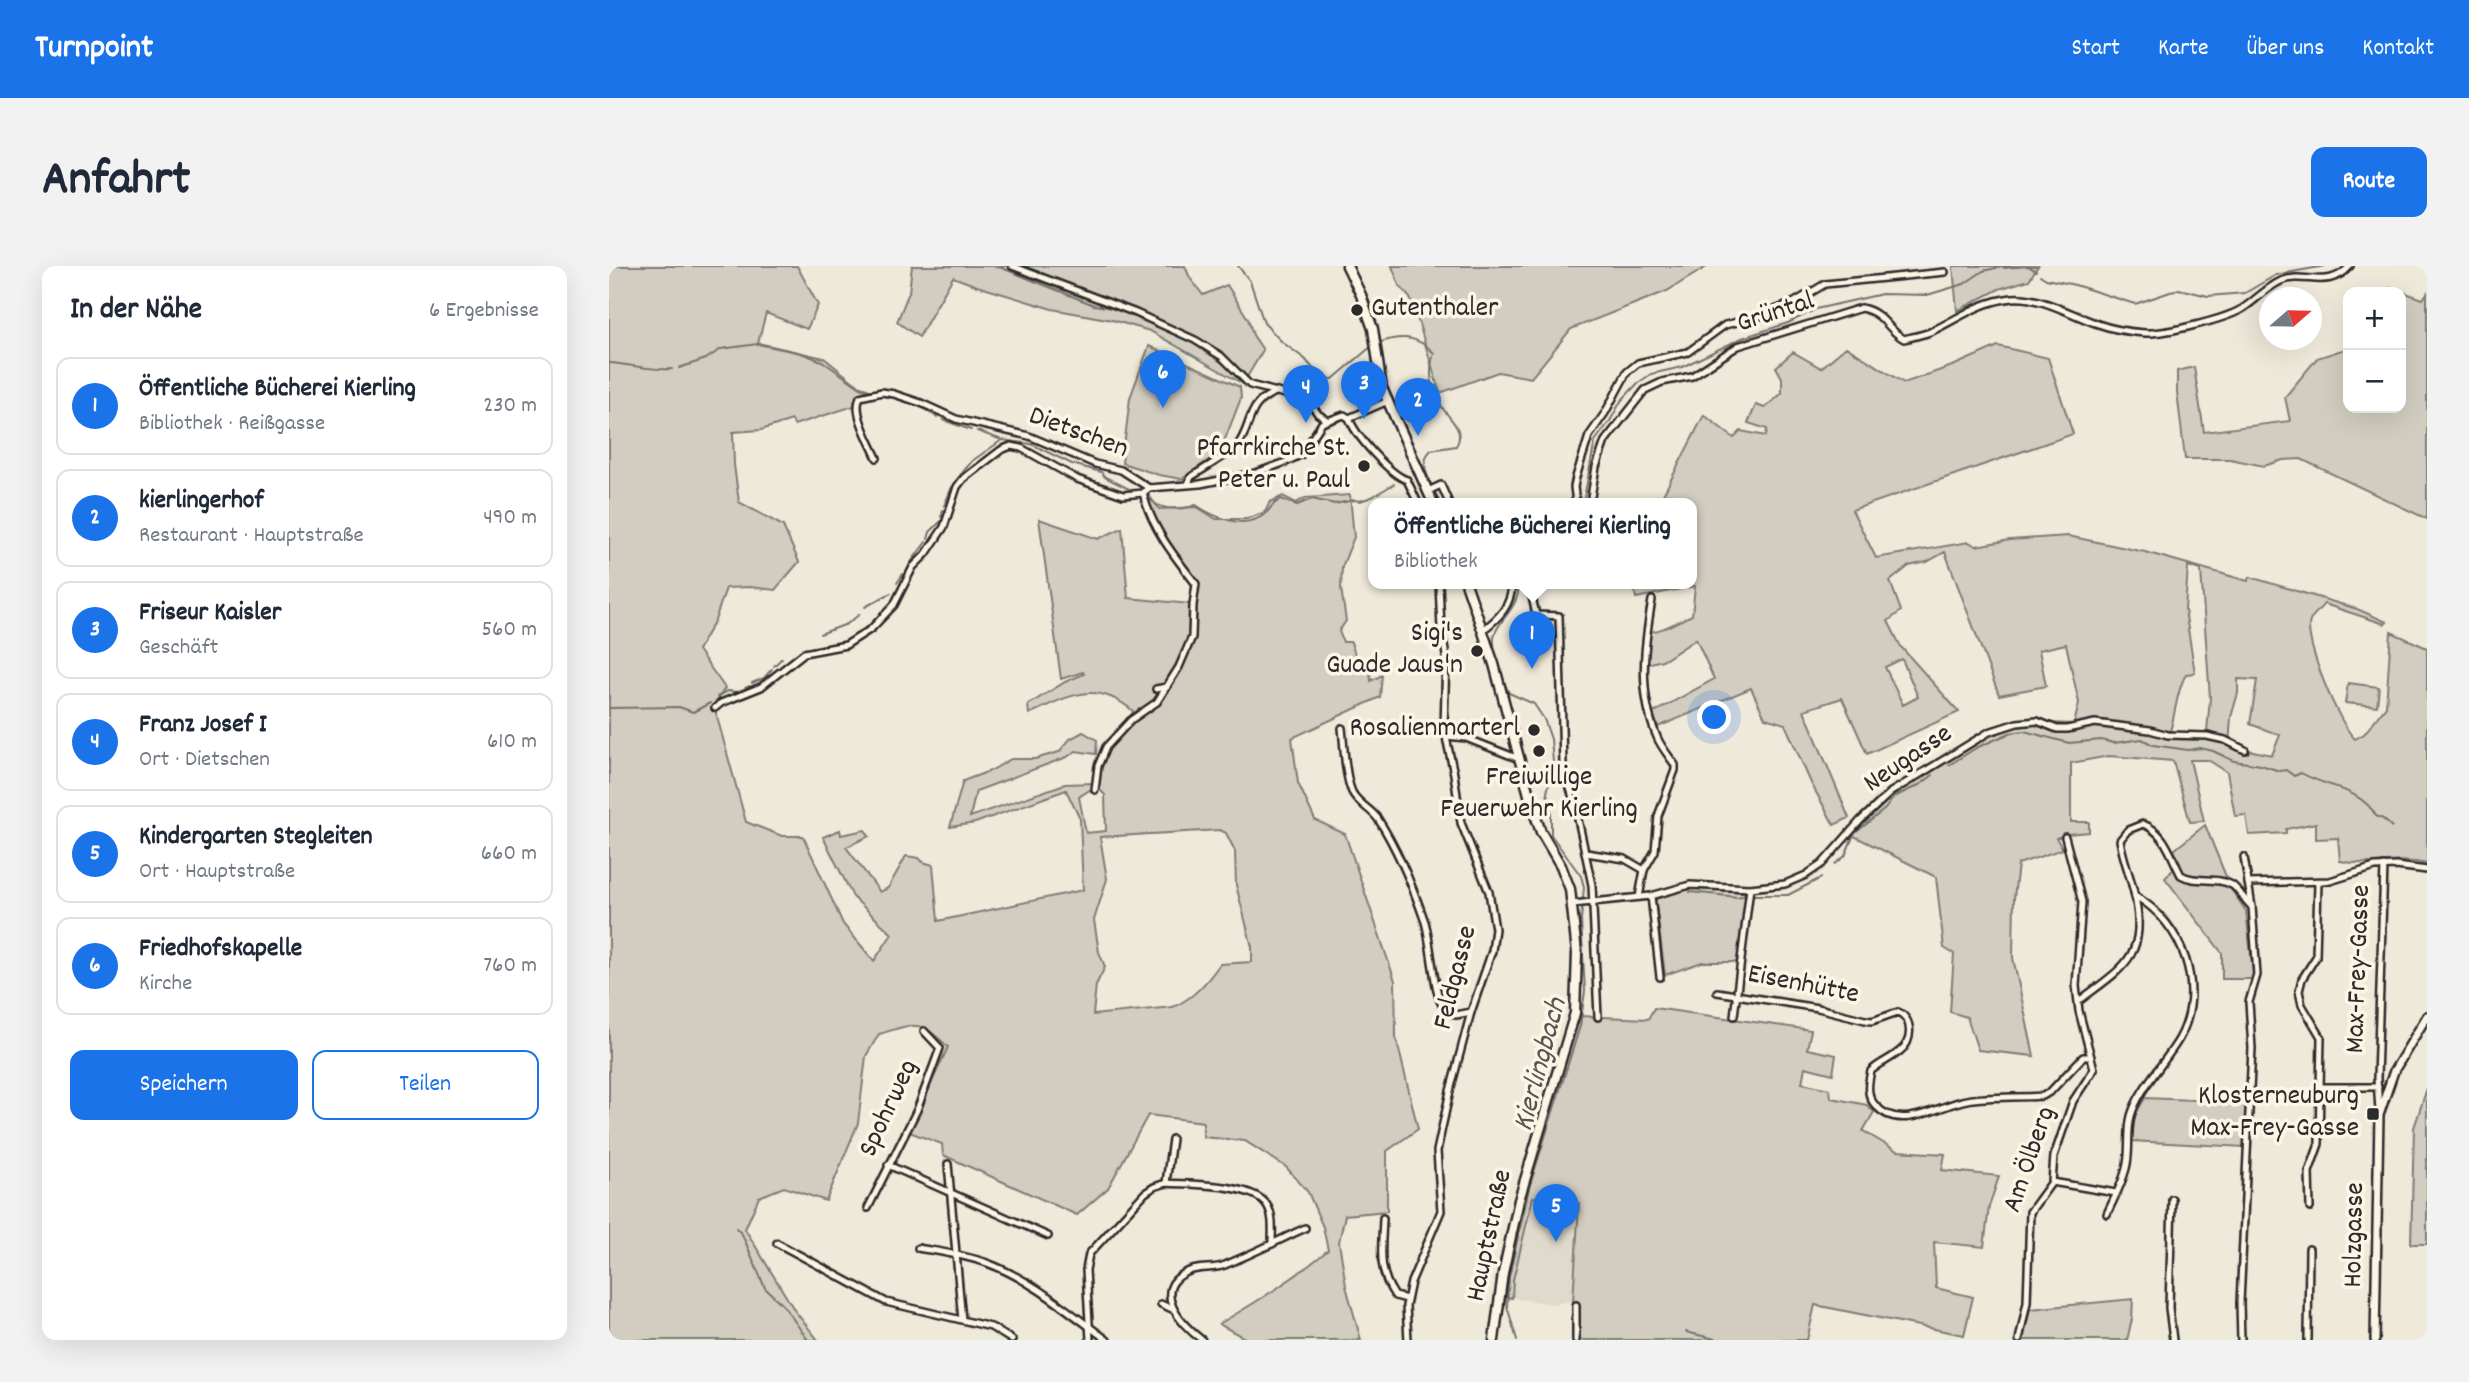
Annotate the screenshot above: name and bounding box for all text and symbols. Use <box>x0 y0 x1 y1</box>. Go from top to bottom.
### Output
text: Turnpoint <box>35 26 153 73</box>
text: Start <box>2071 32 2120 66</box>
text: Karte <box>2158 32 2209 66</box>
text: Über uns <box>2247 32 2324 66</box>
text: Kontakt <box>2362 32 2434 66</box>
text: Anfahrt <box>42 147 190 217</box>
button: Route <box>2311 147 2427 217</box>
street label: Grüntal <box>1732 283 1820 345</box>
north arrow <box>2259 287 2322 350</box>
map controls <box>2343 287 2406 413</box>
button: + <box>2343 287 2406 350</box>
text: In der Nähe <box>70 290 202 333</box>
place label: Gutenthaler <box>1371 290 1499 330</box>
text: 6 Ergebnisse <box>429 295 539 328</box>
marker: Gutenthaler <box>1349 302 1365 318</box>
pin: 6 <box>1140 350 1186 408</box>
button: − <box>2343 350 2406 413</box>
pin: 3 <box>1341 361 1387 419</box>
pin: 4 <box>1283 365 1329 423</box>
text: Öffentliche Bücherei Kierling <box>139 371 416 408</box>
pin: 2 <box>1395 378 1441 436</box>
text: 1 <box>92 390 98 423</box>
text: 230 m <box>483 390 537 423</box>
street label: Dietschen <box>1023 398 1133 470</box>
text: Bibliothek · Reißgasse <box>139 408 325 441</box>
place label: Pfarrkirche St. Peter u. Paul <box>1196 430 1350 502</box>
marker: Pfarrkirche St. Peter u. Paul <box>1356 458 1372 474</box>
text: kierlingerhof <box>139 483 264 520</box>
popup <box>1368 498 1697 589</box>
text: 2 <box>90 502 100 535</box>
text: 490 m <box>483 502 537 535</box>
text: Öffentliche Bücherei Kierling <box>1394 509 1671 546</box>
text: Restaurant · Hauptstraße <box>139 520 364 553</box>
text: Bibliothek <box>1394 546 1478 579</box>
text: Friseur Kaisler <box>139 595 281 632</box>
pin: 1 <box>1509 611 1555 669</box>
text: 3 <box>90 614 100 647</box>
text: 560 m <box>481 614 537 647</box>
place label: Sigi's Guade Jaus'n <box>1326 615 1463 687</box>
text: Geschäft <box>139 632 218 665</box>
marker: Sigi's Guade Jaus'n <box>1469 643 1485 659</box>
your location <box>1697 700 1731 734</box>
text: Franz Josef I <box>139 707 267 744</box>
place label: Rosalienmarterl <box>1349 710 1520 750</box>
street label: Neugasse <box>1857 716 1961 804</box>
marker: Rosalienmarterl <box>1526 722 1542 738</box>
text: 4 <box>90 726 100 759</box>
text: 610 m <box>487 726 537 759</box>
marker: Freiwillige Feuerwehr Kierling <box>1531 743 1547 759</box>
text: Ort · Dietschen <box>139 744 270 777</box>
place label: Freiwillige Feuerwehr Kierling <box>1440 759 1638 831</box>
text: Kindergarten Stegleiten <box>139 819 373 856</box>
text: 5 <box>90 838 100 871</box>
text: 660 m <box>481 838 537 871</box>
text: Ort · Hauptstraße <box>139 856 295 889</box>
street label: Max-Frey-Gasse <box>2337 884 2383 1054</box>
street label: Feldgasse <box>1425 922 1489 1034</box>
text: Friedhofskapelle <box>139 931 302 968</box>
text: 6 <box>89 950 101 983</box>
text: 760 m <box>483 950 537 983</box>
street label: Eisenhütte <box>1744 956 1862 1016</box>
text: Kirche <box>139 968 192 1001</box>
water label: Kierlingbach <box>1504 992 1581 1136</box>
button: Speichern <box>70 1050 298 1120</box>
button: Teilen <box>312 1050 539 1120</box>
street label: Spohrweg <box>850 1054 930 1164</box>
place label: Klosterneuburg Max-Frey-Gasse <box>2190 1078 2359 1150</box>
street label: Am Ölberg <box>1994 1102 2068 1218</box>
marker: Klosterneuburg Max-Frey-Gasse <box>2365 1106 2381 1122</box>
street label: Hauptstraße <box>1458 1166 1524 1306</box>
street label: Holzgasse <box>2335 1182 2377 1288</box>
pin: 5 <box>1533 1184 1579 1242</box>

